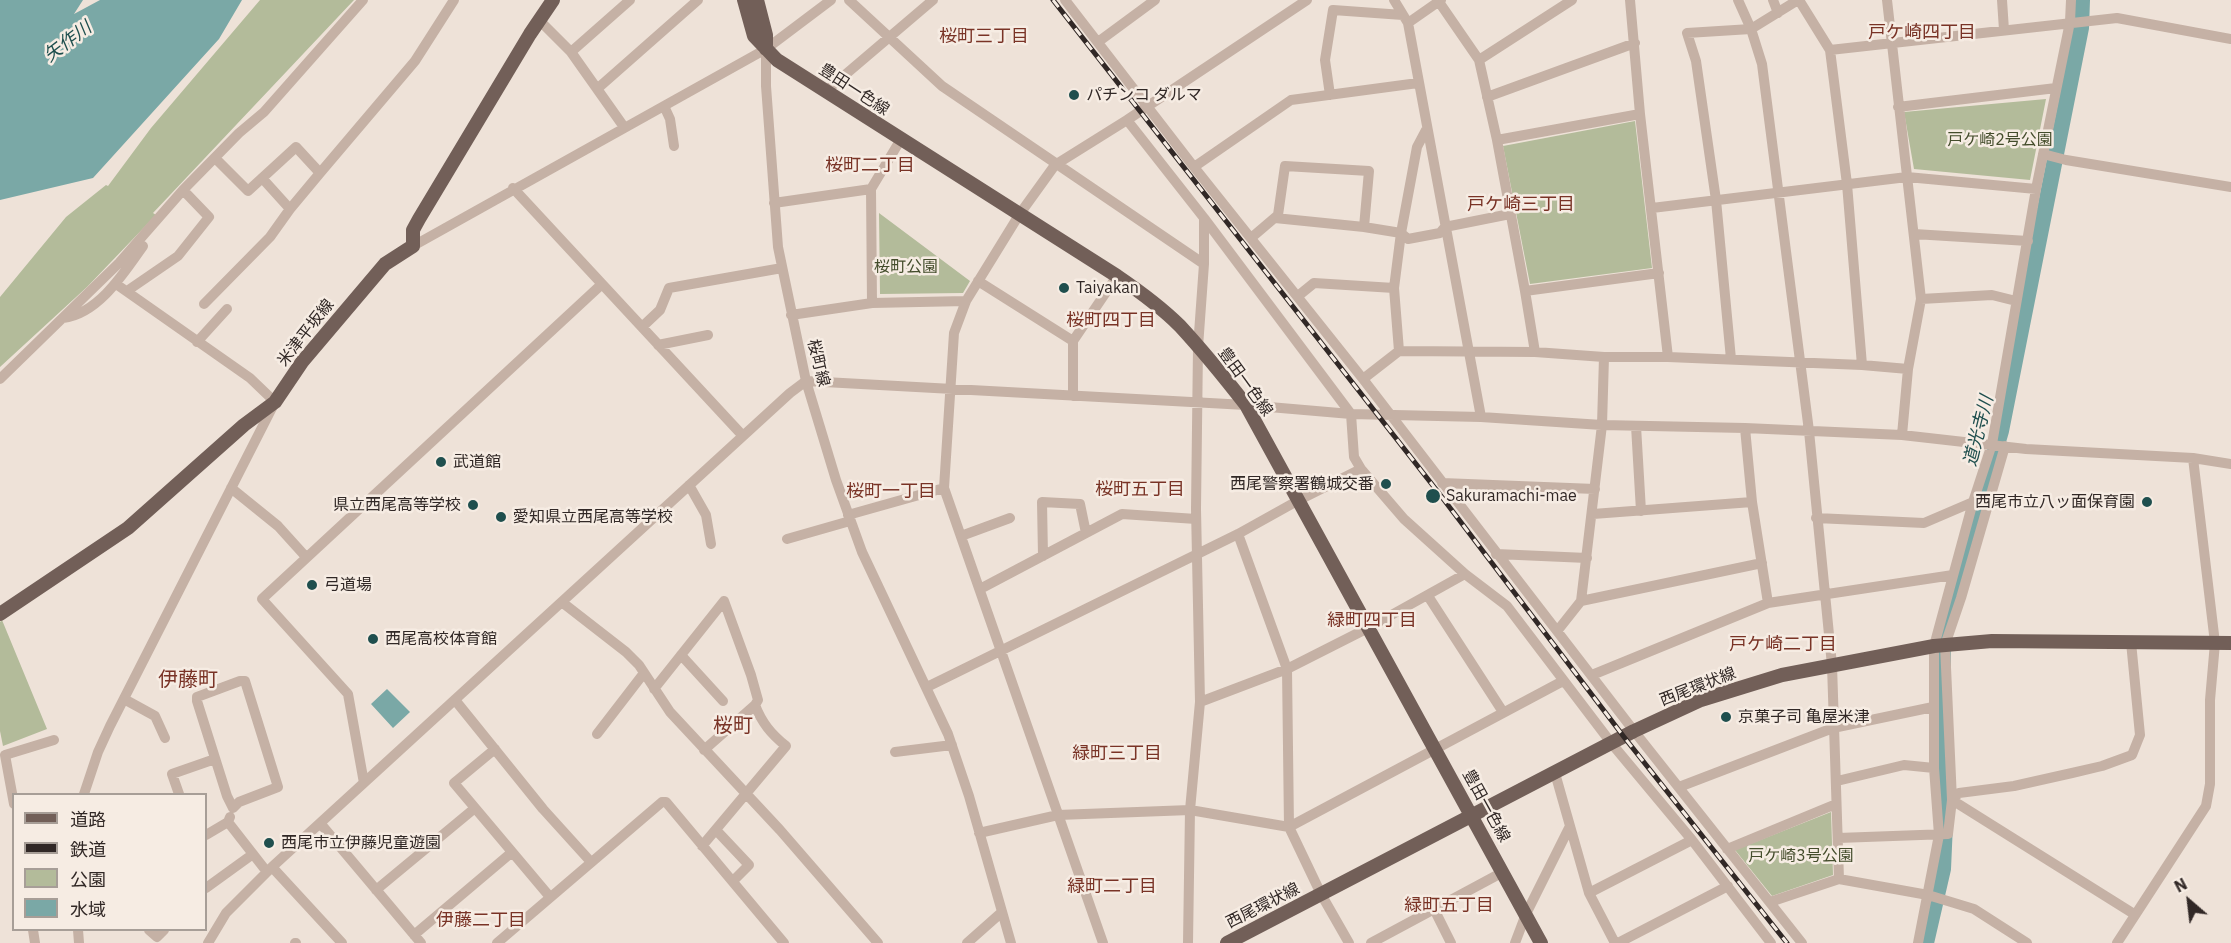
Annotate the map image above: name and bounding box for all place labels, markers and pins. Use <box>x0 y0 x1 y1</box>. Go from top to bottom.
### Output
place label: パチンコ ダルマ <box>1086 85 1202 105</box>
marker: パチンコ ダルマ <box>1067 88 1081 102</box>
place label: Taiyakan <box>1076 278 1139 298</box>
marker: Taiyakan <box>1057 281 1071 295</box>
place label: 武道館 <box>453 452 501 472</box>
marker: 武道館 <box>434 455 448 469</box>
place label: 西尾警察署鶴城交番 <box>1230 474 1374 494</box>
marker: 西尾警察署鶴城交番 <box>1379 477 1393 491</box>
place label: Sakuramachi-mae <box>1446 486 1577 506</box>
marker: Sakuramachi-mae <box>1424 487 1442 505</box>
place label: 西尾市立八ッ面保育園 <box>1975 492 2135 512</box>
place label: 県立西尾高等学校 <box>333 495 461 515</box>
marker: 西尾市立八ッ面保育園 <box>2140 495 2154 509</box>
marker: 県立西尾高等学校 <box>466 498 480 512</box>
place label: 愛知県立西尾高等学校 <box>513 507 673 527</box>
marker: 愛知県立西尾高等学校 <box>494 510 508 524</box>
place label: 弓道場 <box>324 575 372 595</box>
marker: 弓道場 <box>305 578 319 592</box>
place label: 西尾高校体育館 <box>385 629 497 649</box>
marker: 西尾高校体育館 <box>366 632 380 646</box>
place label: 京菓子司 亀屋米津 <box>1738 707 1870 727</box>
marker: 京菓子司 亀屋米津 <box>1719 710 1733 724</box>
place label: 西尾市立伊藤児童遊園 <box>281 833 441 853</box>
marker: 西尾市立伊藤児童遊園 <box>262 836 276 850</box>

